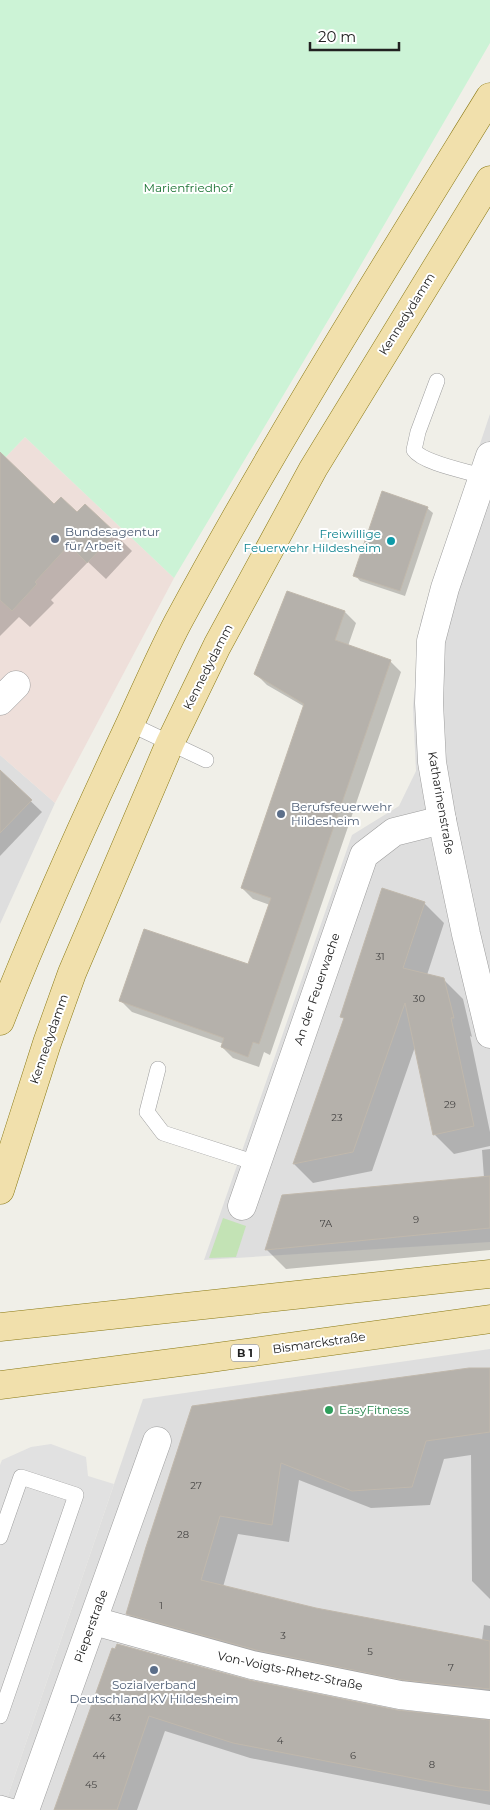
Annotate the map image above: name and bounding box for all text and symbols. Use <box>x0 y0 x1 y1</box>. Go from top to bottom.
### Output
scale bar <box>310 20 399 52</box>
text: 20 m <box>318 27 356 46</box>
park label: Marienfriedhof <box>144 180 233 195</box>
street label: Kennedydamm <box>375 270 438 358</box>
place label: Bundesagentur für Arbeit <box>65 524 160 553</box>
place label: Freiwillige Feuerwehr Hildesheim <box>244 526 381 555</box>
marker: Bundesagentur für Arbeit <box>49 533 61 545</box>
marker: Freiwillige Feuerwehr Hildesheim <box>385 535 397 547</box>
street label: Kennedydamm <box>180 621 236 712</box>
street label: Katharinenstraße <box>425 750 458 856</box>
place label: Berufsfeuerwehr Hildesheim <box>291 799 392 828</box>
marker: Berufsfeuerwehr Hildesheim <box>275 808 287 820</box>
street label: An der Feuerwache <box>290 931 343 1047</box>
house number: 31 <box>375 950 385 963</box>
street label: Kennedydamm <box>26 992 71 1086</box>
house number: 30 <box>413 992 426 1005</box>
house number: 29 <box>444 1098 456 1111</box>
house number: 23 <box>331 1111 343 1124</box>
house number: 9 <box>413 1213 419 1226</box>
house number: 7A <box>320 1217 333 1230</box>
street label: Bismarckstraße <box>272 1329 366 1356</box>
road number: B 1 <box>231 1345 259 1362</box>
place label: EasyFitness <box>339 1402 409 1417</box>
marker: EasyFitness <box>323 1404 335 1416</box>
house number: 27 <box>190 1479 202 1492</box>
house number: 28 <box>177 1528 189 1541</box>
street label: Pieperstraße <box>70 1587 111 1664</box>
house number: 1 <box>159 1599 163 1612</box>
house number: 3 <box>280 1629 286 1642</box>
house number: 5 <box>367 1645 373 1658</box>
street label: Von-Voigts-Rhetz-Straße <box>216 1648 364 1693</box>
house number: 7 <box>448 1661 454 1674</box>
marker: Sozialverband Deutschland KV Hildesheim <box>148 1664 160 1676</box>
place label: Sozialverband Deutschland KV Hildesheim <box>70 1677 238 1706</box>
house number: 43 <box>109 1711 121 1724</box>
house number: 4 <box>277 1734 284 1747</box>
house number: 44 <box>92 1749 106 1762</box>
house number: 6 <box>350 1749 356 1762</box>
house number: 8 <box>429 1758 435 1771</box>
house number: 45 <box>85 1778 97 1791</box>

